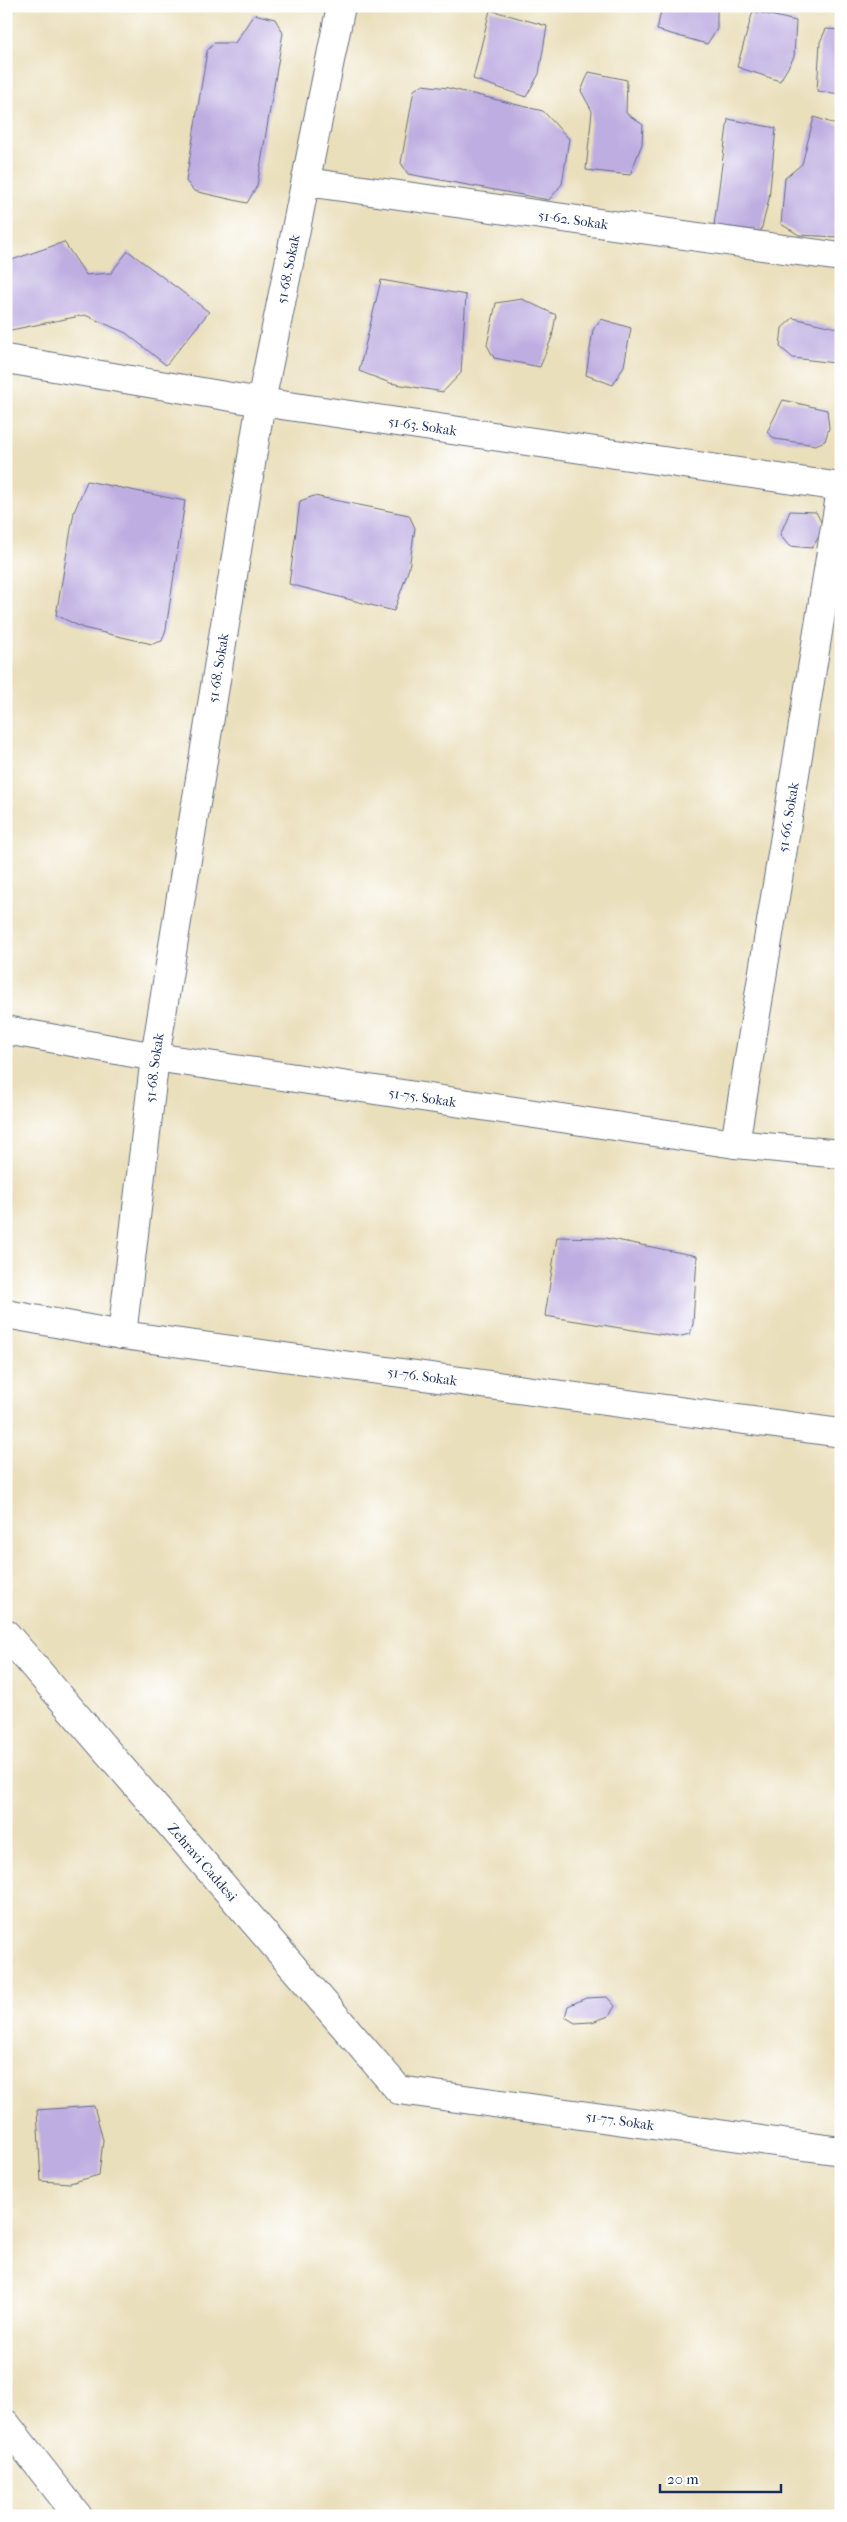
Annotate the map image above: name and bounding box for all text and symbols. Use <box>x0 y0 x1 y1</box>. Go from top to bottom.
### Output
street label: 51-62. Sokak <box>537 206 610 233</box>
street label: 51-68. Sokak <box>273 232 303 305</box>
street label: 51-63. Sokak <box>387 412 459 439</box>
street label: 51-68. Sokak <box>204 631 232 704</box>
street label: 51-66. Sokak <box>774 780 802 854</box>
street label: 51-68. Sokak <box>141 1031 167 1104</box>
street label: 51-75. Sokak <box>388 1084 458 1111</box>
street label: 51-76. Sokak <box>387 1363 459 1389</box>
street label: Zehravi Caddesi <box>164 1819 241 1905</box>
street label: 51-77. Sokak <box>585 2107 656 2134</box>
scale bar <box>660 2462 781 2494</box>
text: 20 m <box>667 2470 699 2488</box>

